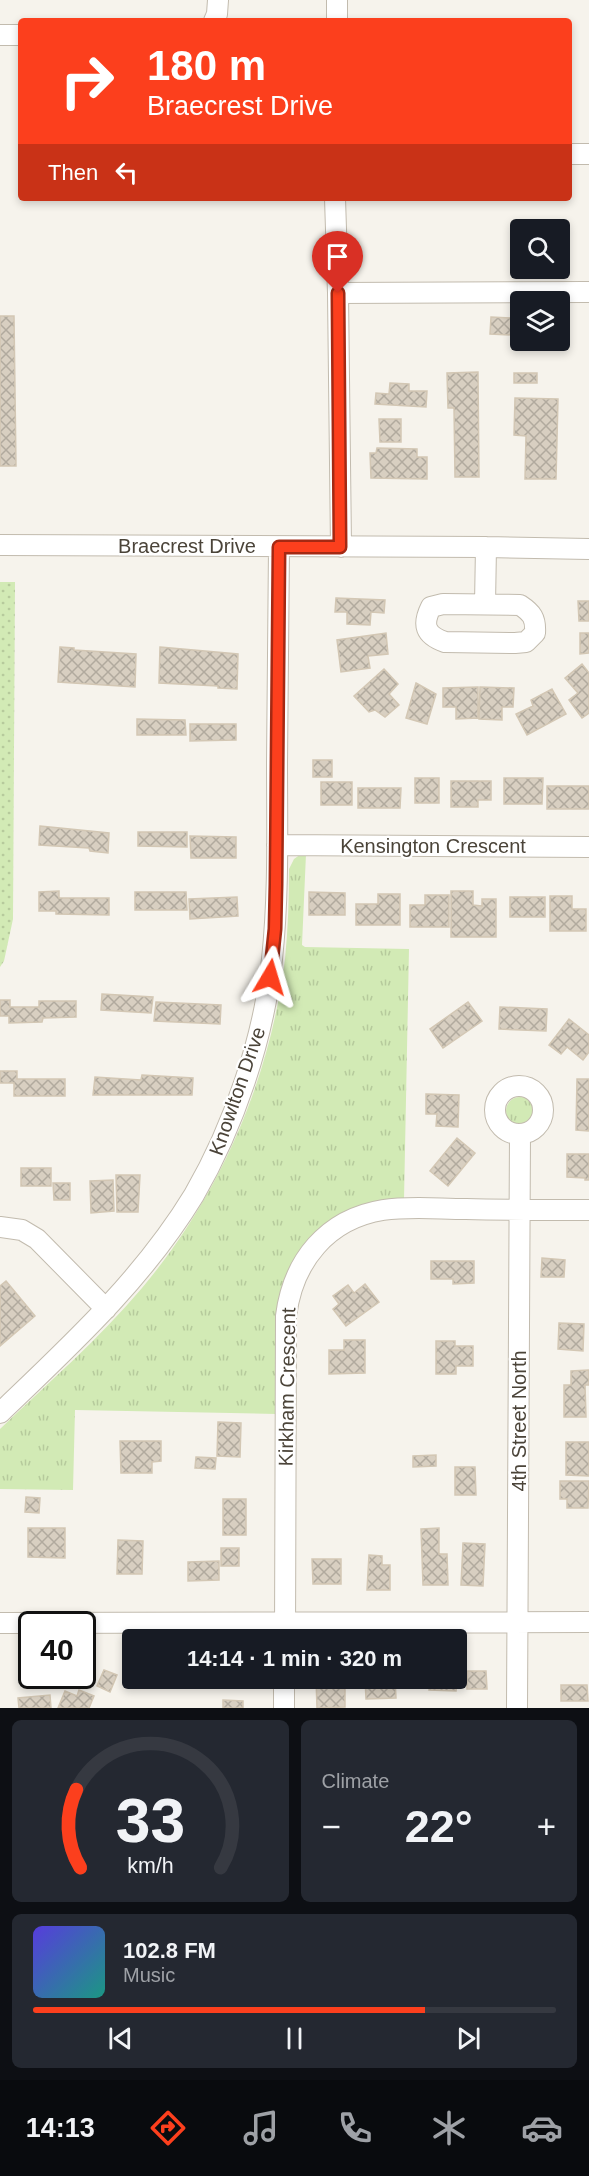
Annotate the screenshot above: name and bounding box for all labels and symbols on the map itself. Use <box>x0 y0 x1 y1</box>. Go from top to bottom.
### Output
pin <box>312 231 363 293</box>
street label: Braecrest Drive <box>118 535 256 557</box>
street label: Kensington Crescent <box>340 835 526 857</box>
position arrow <box>238 945 302 1009</box>
street label: Knowlton Drive <box>205 1024 269 1158</box>
street label: Kirkham Crescent <box>275 1307 299 1467</box>
street label: 4th Street North <box>508 1350 530 1492</box>
speed limit sign: 40 <box>18 1611 96 1689</box>

